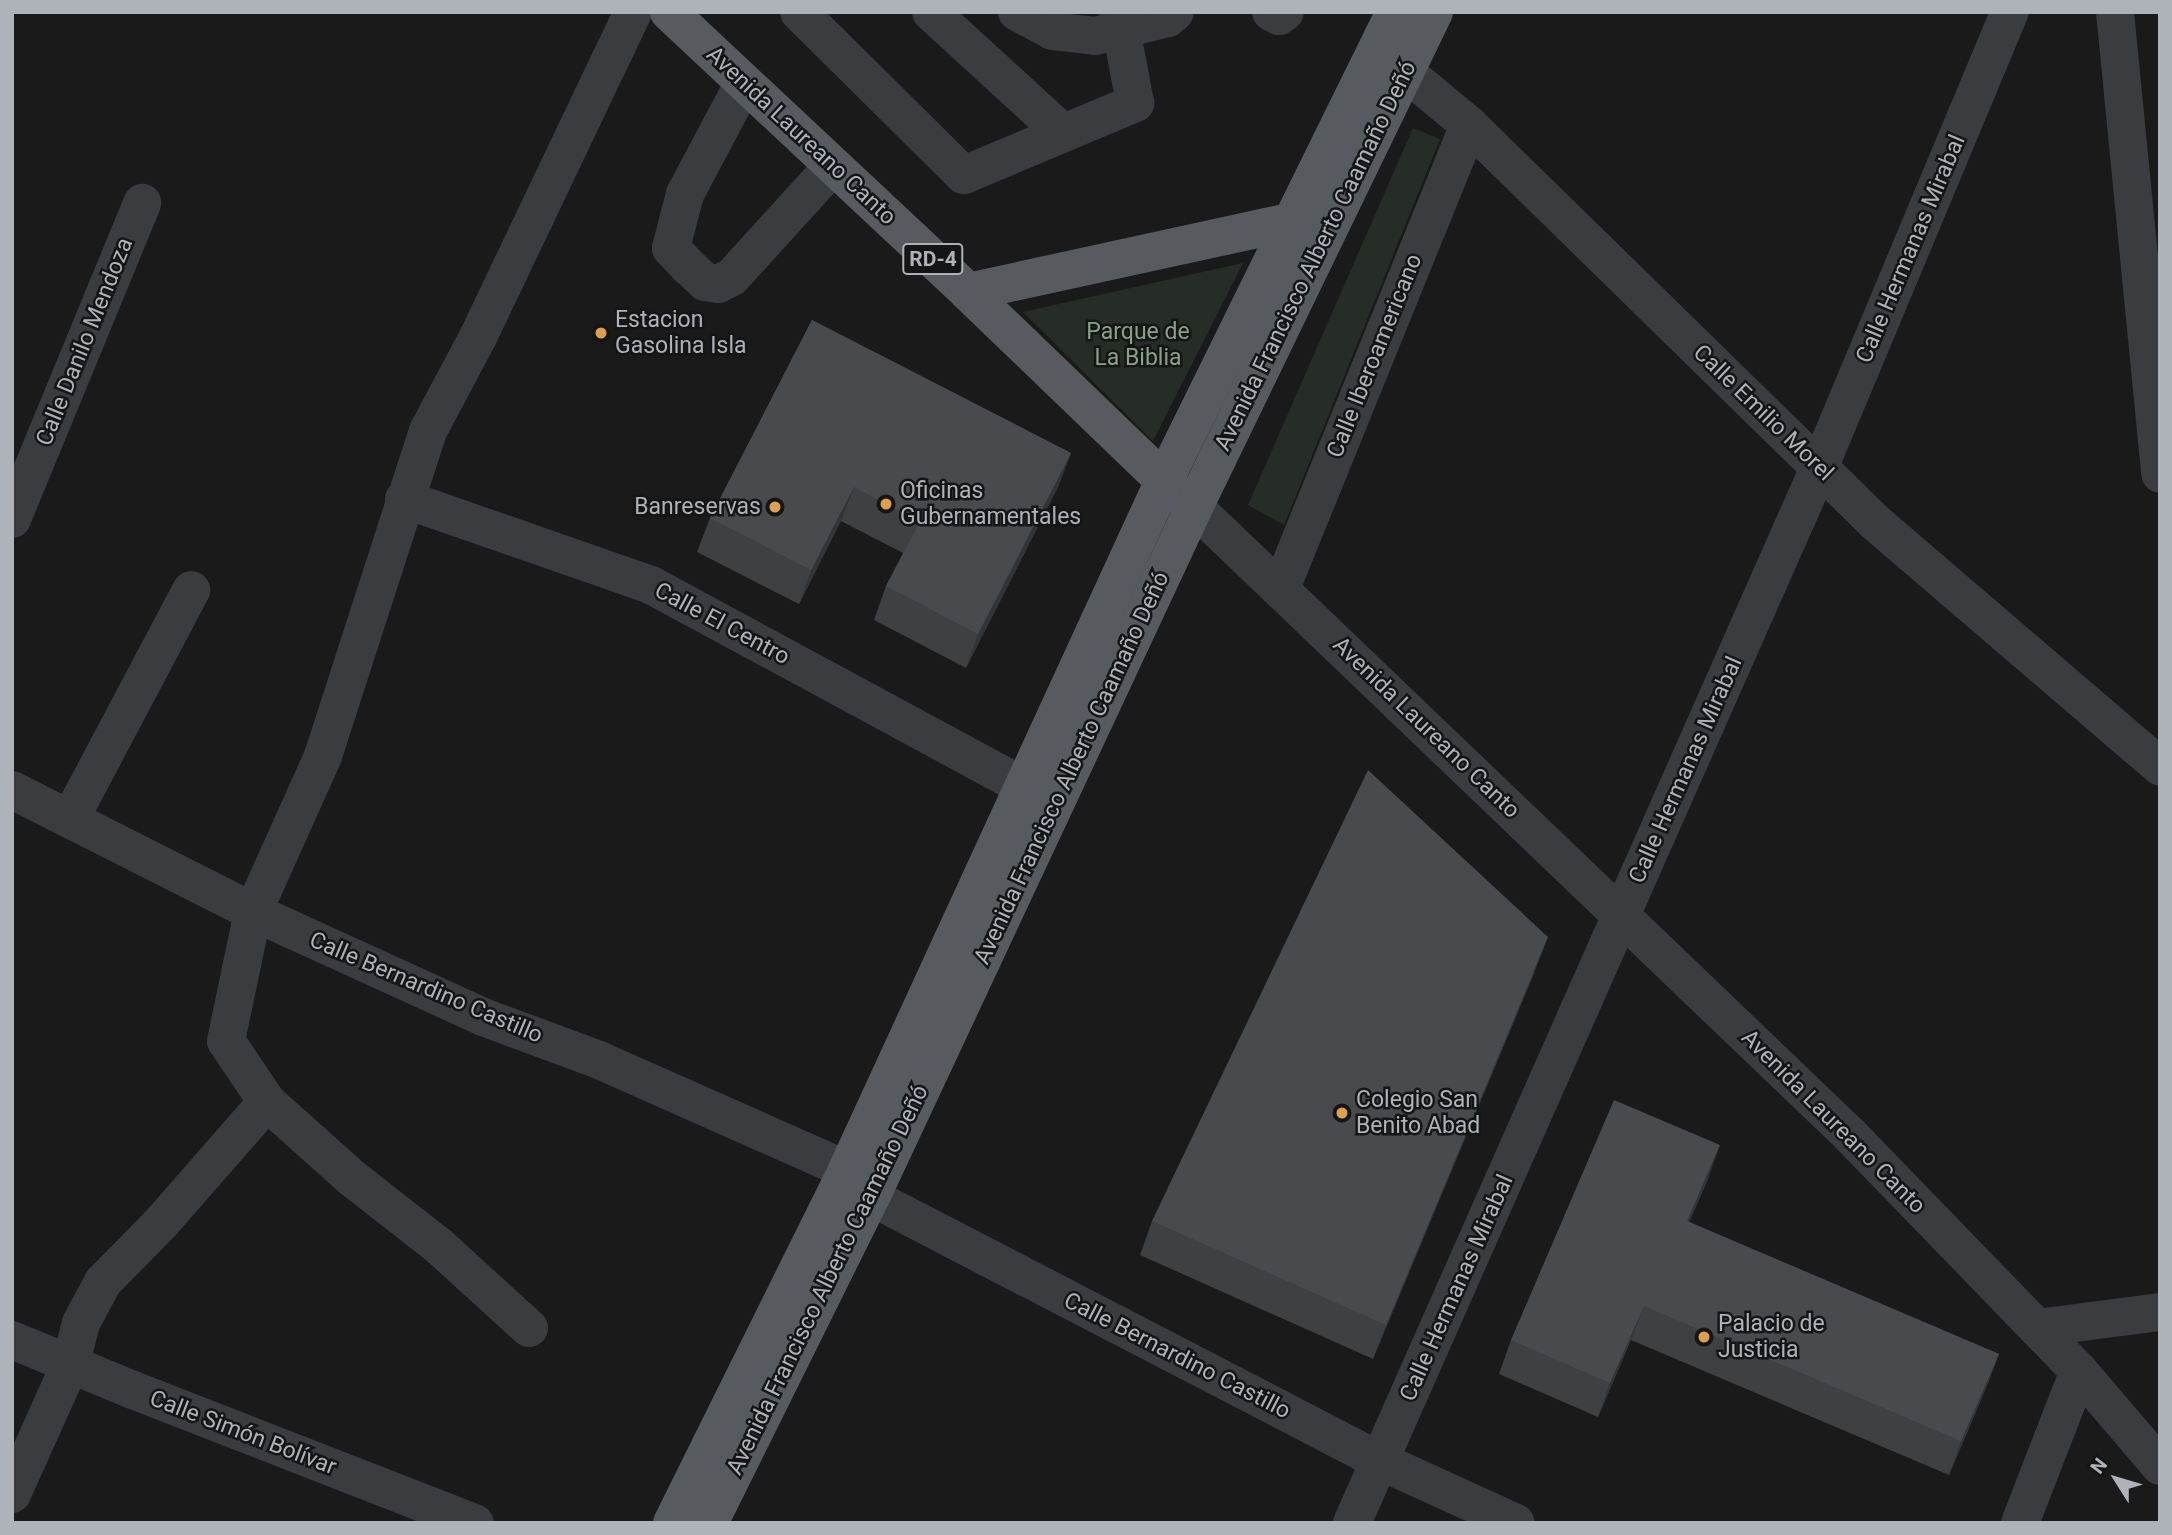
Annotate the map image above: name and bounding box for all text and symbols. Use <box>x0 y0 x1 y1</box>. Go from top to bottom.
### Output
street label: Avenida Laureano Canto <box>700 41 902 231</box>
street label: Avenida Francisco Alberto Caamaño Deñó <box>1209 57 1423 455</box>
street label: Calle Hermanas Mirabal <box>1850 131 1972 367</box>
street label: Calle Danilo Mendoza <box>31 234 139 450</box>
road number: RD-4 <box>902 242 964 276</box>
street label: Calle Iberoamericano <box>1322 250 1428 462</box>
place label: Estacion Gasolina Isla <box>615 306 746 360</box>
park label: Parque de La Biblia <box>1086 318 1190 372</box>
marker: Estacion Gasolina Isla <box>593 325 609 341</box>
street label: Calle Emilio Morel <box>1687 339 1839 487</box>
place label: Oficinas Gubernamentales <box>900 477 1081 531</box>
place label: Banreservas <box>634 493 761 521</box>
marker: Oficinas Gubernamentales <box>878 496 894 512</box>
marker: Banreservas <box>767 499 783 515</box>
street label: Avenida Francisco Alberto Caamaño Deñó <box>969 567 1175 969</box>
street label: Calle El Centro <box>650 577 794 671</box>
street label: Avenida Laureano Canto <box>1327 632 1525 824</box>
street label: Calle Hermanas Mirabal <box>1624 652 1748 888</box>
street label: Calle Bernardino Castillo <box>305 926 547 1050</box>
street label: Avenida Laureano Canto <box>1735 1024 1931 1220</box>
street label: Avenida Francisco Alberto Caamaño Deñó <box>721 1081 935 1479</box>
place label: Colegio San Benito Abad <box>1356 1086 1480 1140</box>
marker: Colegio San Benito Abad <box>1334 1105 1350 1121</box>
street label: Calle Hermanas Mirabal <box>1395 1170 1519 1406</box>
street label: Calle Bernardino Castillo <box>1059 1287 1295 1425</box>
place label: Palacio de Justicia <box>1718 1310 1825 1364</box>
marker: Palacio de Justicia <box>1696 1329 1712 1345</box>
street label: Calle Simón Bolívar <box>146 1385 340 1481</box>
north arrow <box>2081 1444 2151 1514</box>
text: N <box>2086 1454 2112 1478</box>

